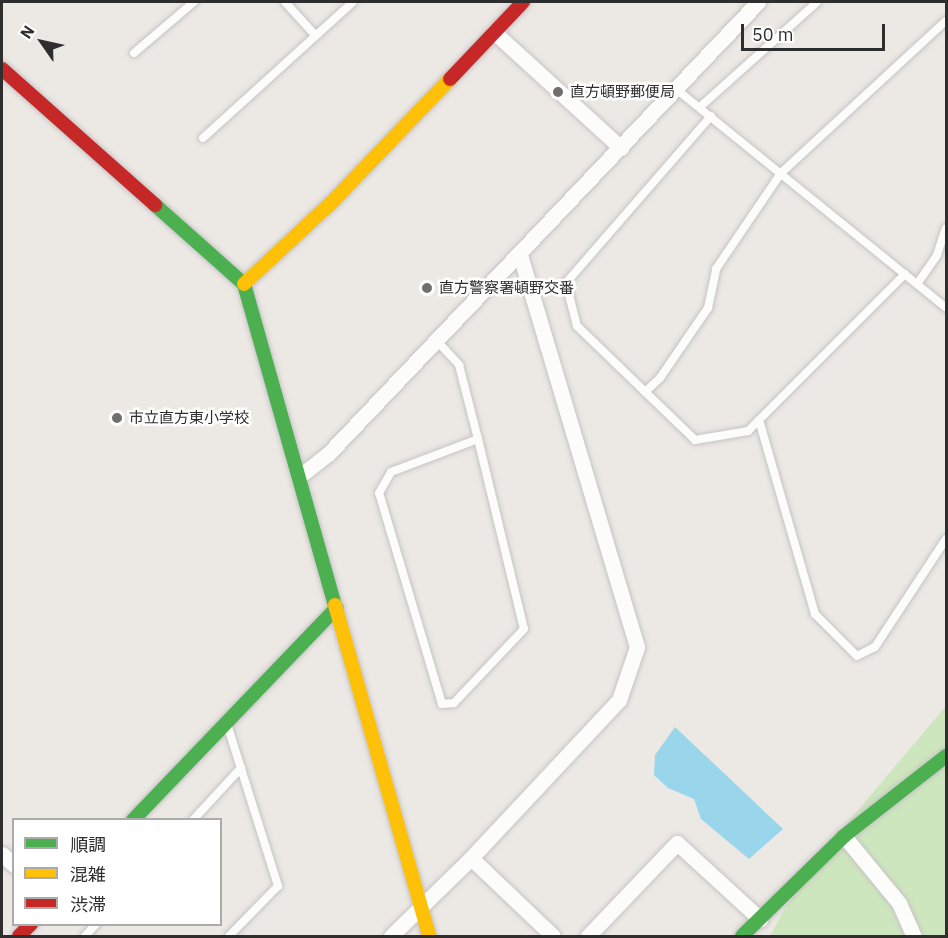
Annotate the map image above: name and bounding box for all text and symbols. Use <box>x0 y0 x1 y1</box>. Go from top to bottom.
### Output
north arrow <box>12 12 72 72</box>
scale bar <box>744 12 888 50</box>
text: N <box>16 22 39 42</box>
text: 50 m <box>752 23 794 46</box>
place label: 直方頓野郵便局 <box>570 83 675 101</box>
marker: 直方頓野郵便局 <box>551 85 565 99</box>
place label: 直方警察署頓野交番 <box>439 279 574 297</box>
marker: 直方警察署頓野交番 <box>420 281 434 295</box>
place label: 市立直方東小学校 <box>129 409 249 427</box>
marker: 市立直方東小学校 <box>110 411 124 425</box>
legend <box>12 818 222 926</box>
text: 順調 <box>70 833 106 856</box>
text: 混雑 <box>70 863 106 886</box>
text: 渋滞 <box>70 893 106 916</box>

